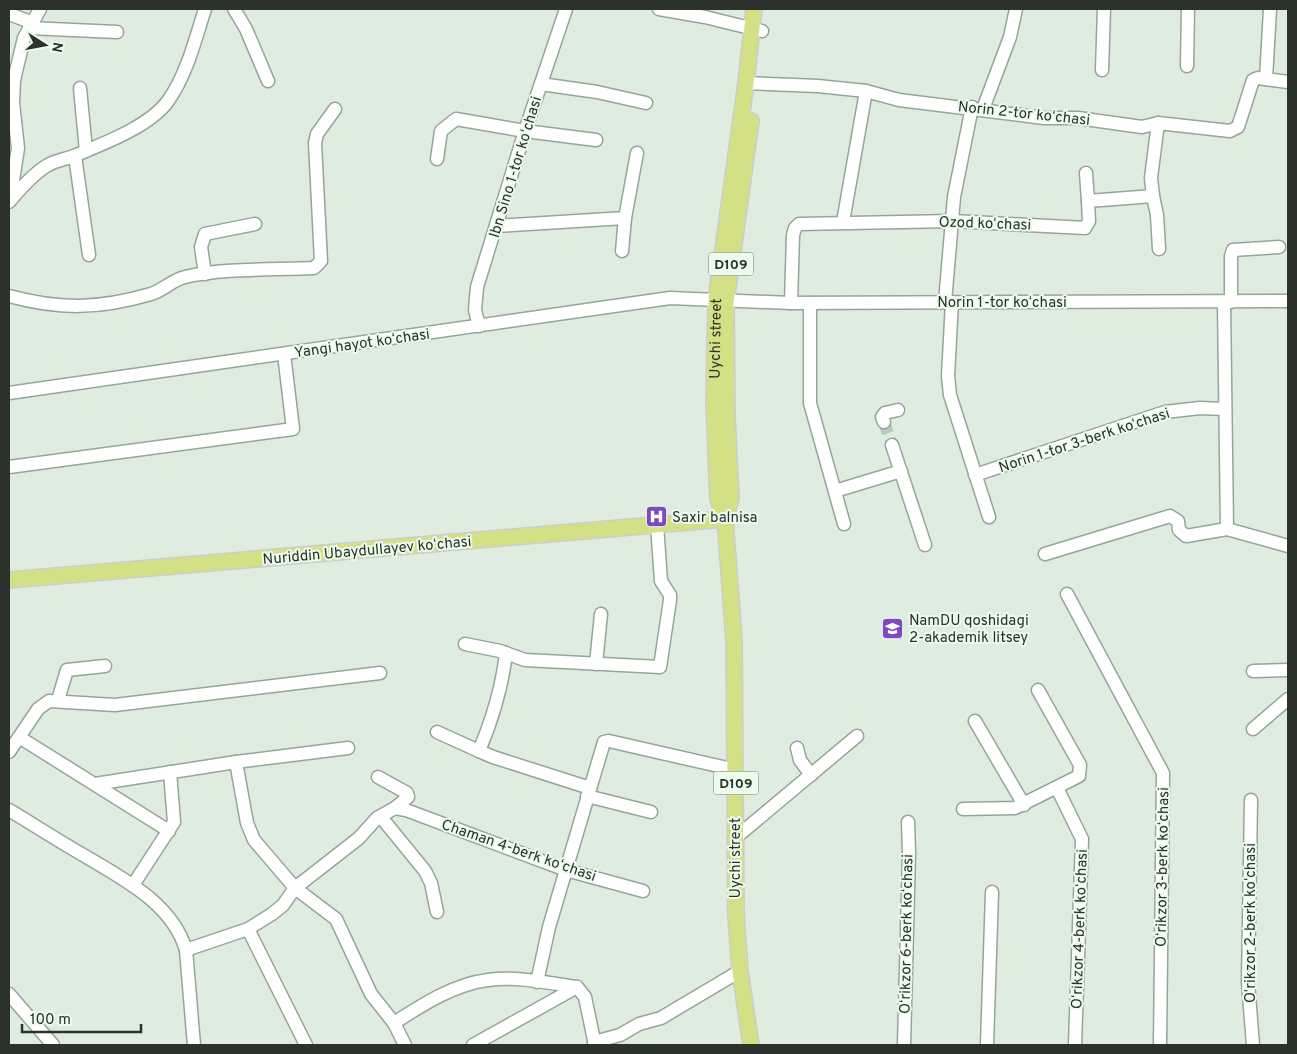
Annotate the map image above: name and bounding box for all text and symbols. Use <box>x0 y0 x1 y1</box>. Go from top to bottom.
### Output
north arrow <box>20 20 70 70</box>
text: N <box>47 41 66 54</box>
street label: Ibn Sino 1-tor koʻchasi <box>486 94 547 241</box>
street label: Norin 2-tor koʻchasi <box>957 98 1091 131</box>
street label: Ozod koʻchasi <box>938 213 1032 236</box>
road number: D109 <box>708 252 754 276</box>
street label: Norin 1-tor koʻchasi <box>937 294 1067 313</box>
street label: Uychi street <box>706 298 727 379</box>
street label: Yangi hayot koʻchasi <box>293 326 431 363</box>
street label: Norin 1-tor 3-berk koʻchasi <box>996 405 1172 478</box>
hospital icon: Saxir balnisa <box>644 505 668 529</box>
place label: Saxir balnisa <box>672 509 758 528</box>
street label: Nuriddin Ubaydullayev koʻchasi <box>262 533 472 570</box>
place label: NamDU qoshidagi 2-akademik litsey <box>909 612 1029 648</box>
school or university icon: NamDU qoshidagi 2-akademik litsey <box>881 617 905 641</box>
road number: D109 <box>714 771 758 794</box>
street label: Oʻrikzor 3-berk koʻchasi <box>1153 787 1174 947</box>
street label: Chaman 4-berk koʻchasi <box>439 816 598 887</box>
street label: Uychi street <box>727 818 746 898</box>
street label: Oʻrikzor 2-berk koʻchasi <box>1242 843 1261 1003</box>
street label: Oʻrikzor 4-berk koʻchasi <box>1068 849 1093 1009</box>
street label: Oʻrikzor 6-berk koʻchasi <box>897 854 918 1014</box>
scale bar <box>22 1002 141 1034</box>
text: 100 m <box>30 1011 71 1030</box>

